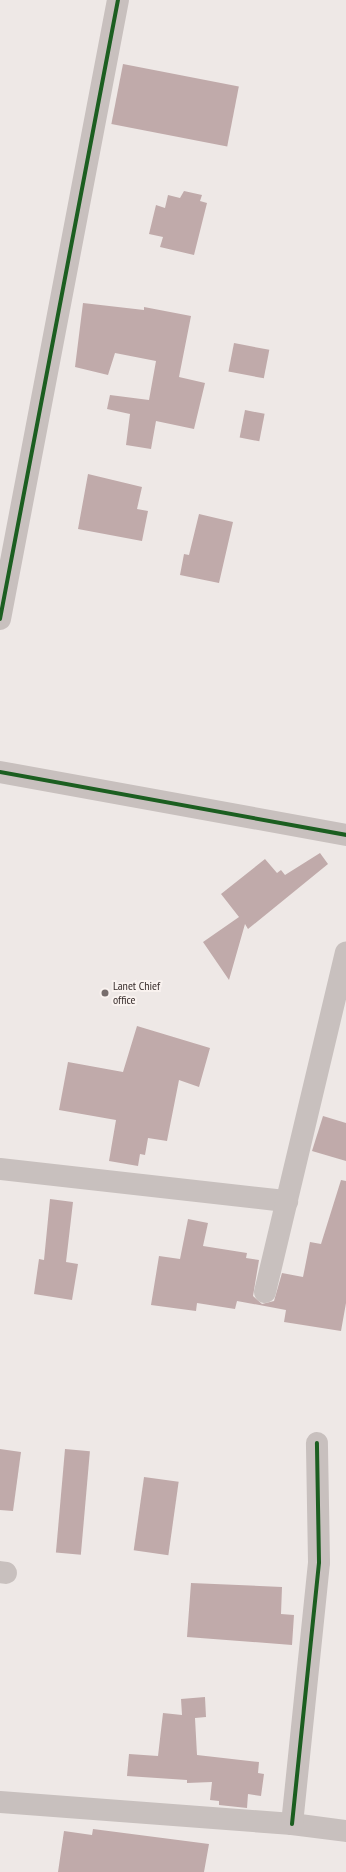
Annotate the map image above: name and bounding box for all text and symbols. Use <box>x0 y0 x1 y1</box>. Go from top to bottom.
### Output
place label: Lanet Chief office <box>113 979 160 1007</box>
marker: Lanet Chief office <box>100 988 110 998</box>

